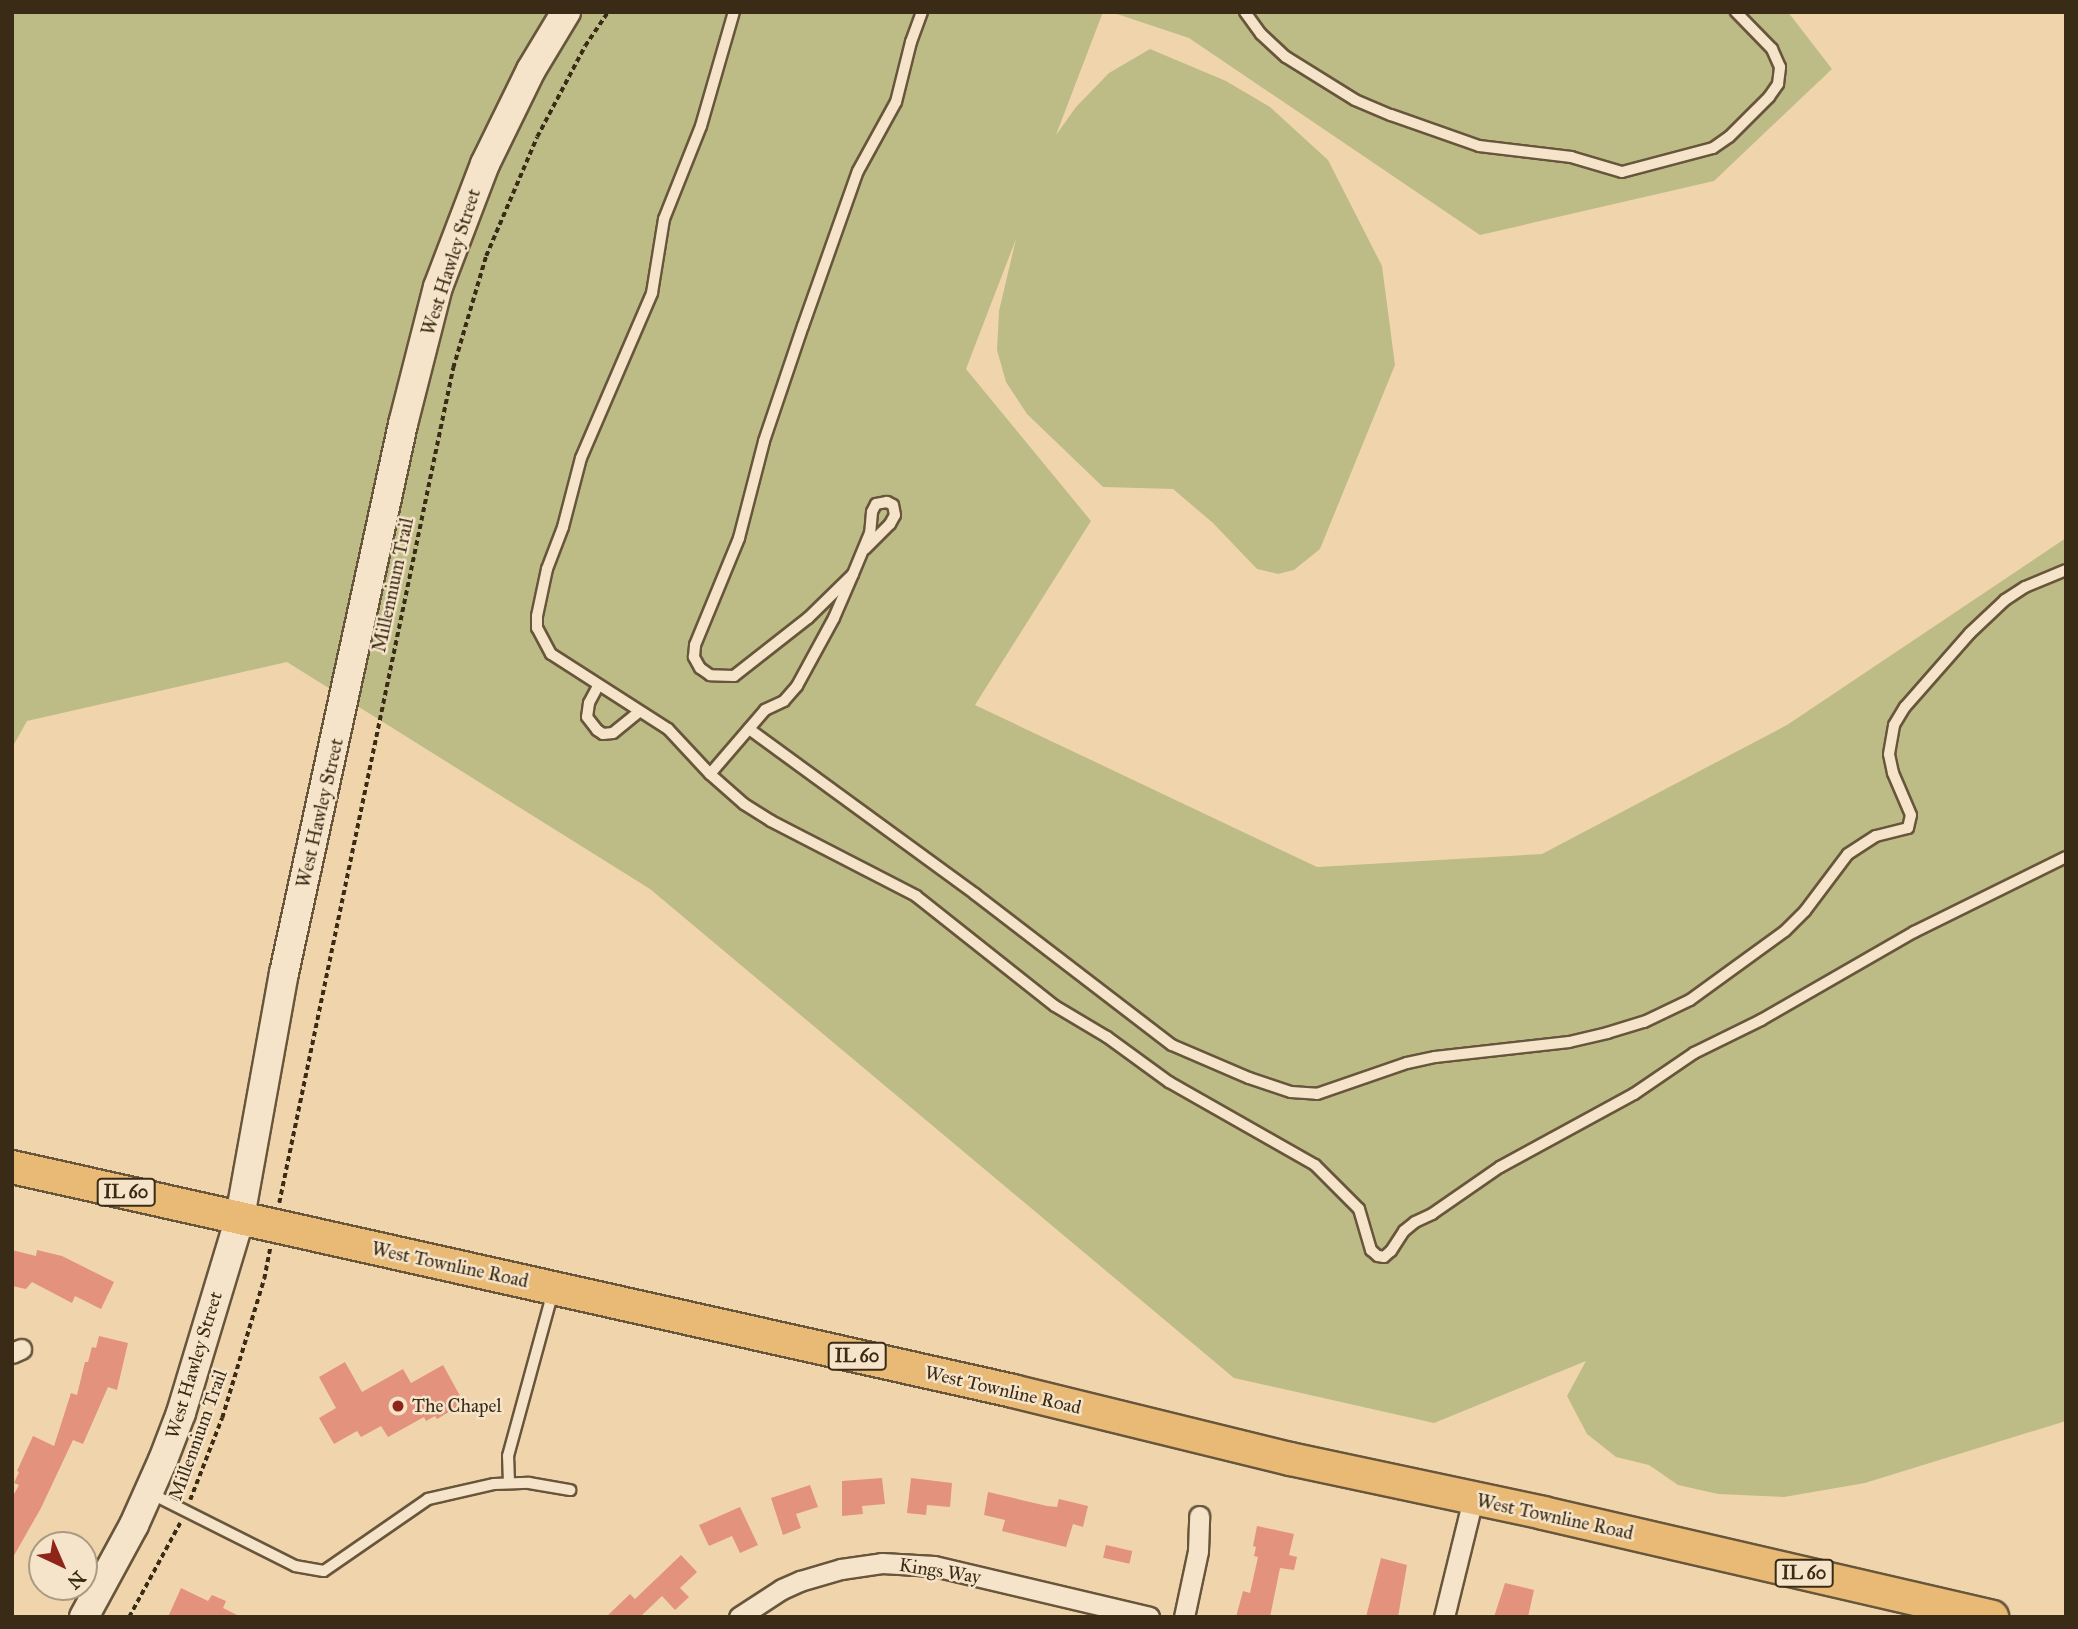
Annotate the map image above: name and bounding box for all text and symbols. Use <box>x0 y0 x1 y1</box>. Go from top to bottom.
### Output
street label: West Hawley Street <box>417 186 485 338</box>
street label: Millennium Trail <box>368 516 418 654</box>
street label: West Hawley Street <box>292 736 348 890</box>
road number: IL 60 <box>96 1177 156 1206</box>
street label: West Townline Road <box>369 1237 531 1293</box>
street label: West Hawley Street <box>161 1289 227 1441</box>
road number: IL 60 <box>827 1342 887 1371</box>
street label: West Townline Road <box>923 1361 1083 1419</box>
street label: Millennium Trail <box>164 1367 232 1503</box>
place label: The Chapel <box>412 1395 502 1417</box>
marker: The Chapel <box>390 1398 406 1414</box>
street label: West Townline Road <box>1474 1489 1636 1545</box>
north arrow <box>28 1531 98 1601</box>
street label: Kings Way <box>897 1553 983 1589</box>
road number: IL 60 <box>1774 1558 1834 1588</box>
text: N <box>63 1566 90 1594</box>

